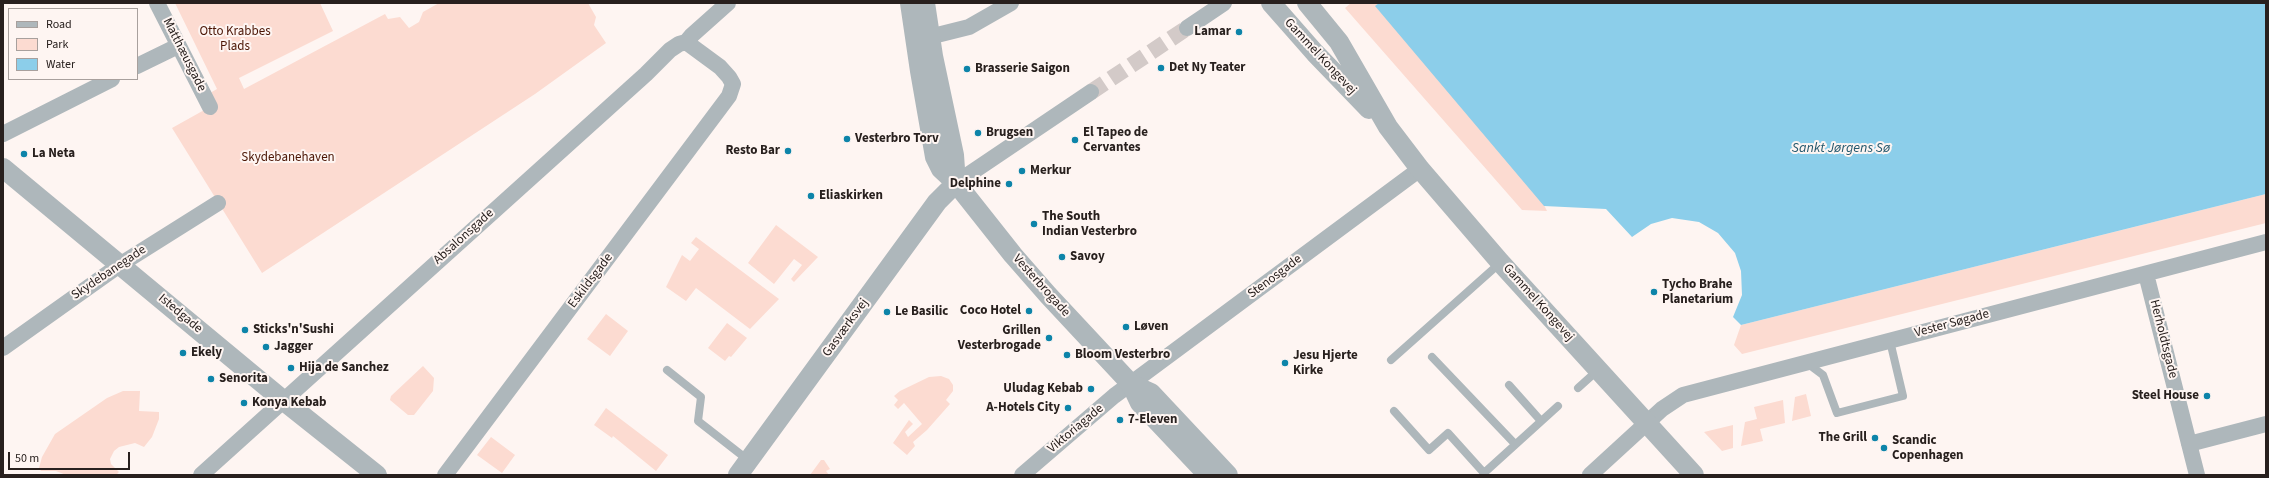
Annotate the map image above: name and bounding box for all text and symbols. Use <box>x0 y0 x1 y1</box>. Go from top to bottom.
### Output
legend <box>8 8 138 80</box>
text: Road <box>46 16 72 33</box>
street label: Matthæusgade <box>159 16 209 94</box>
street label: Gammel Kongevej <box>1281 16 1359 98</box>
park label: Otto Krabbes Plads <box>199 24 271 55</box>
place label: Lamar <box>1194 24 1231 40</box>
marker: Lamar <box>1234 27 1244 37</box>
text: Park <box>46 36 68 53</box>
text: Water <box>46 56 75 73</box>
place label: Det Ny Teater <box>1169 60 1246 76</box>
place label: Brasserie Saigon <box>975 61 1070 77</box>
marker: Det Ny Teater <box>1156 63 1166 73</box>
marker: Brasserie Saigon <box>962 64 972 74</box>
place label: Brugsen <box>986 125 1033 141</box>
place label: El Tapeo de Cervantes <box>1083 125 1148 156</box>
marker: Brugsen <box>973 128 983 138</box>
place label: Vesterbro Torv <box>855 131 939 147</box>
marker: Vesterbro Torv <box>842 134 852 144</box>
marker: El Tapeo de Cervantes <box>1070 135 1080 145</box>
water label: Sankt Jørgens Sø <box>1792 141 1890 157</box>
place label: Resto Bar <box>725 143 780 159</box>
place label: La Neta <box>32 146 75 162</box>
marker: Resto Bar <box>783 146 793 156</box>
marker: La Neta <box>19 149 29 159</box>
park label: Skydebanehaven <box>241 150 335 166</box>
place label: Merkur <box>1030 163 1071 179</box>
marker: Merkur <box>1017 166 1027 176</box>
place label: Delphine <box>950 176 1001 192</box>
marker: Delphine <box>1004 179 1014 189</box>
place label: Eliaskirken <box>819 188 883 204</box>
marker: Eliaskirken <box>806 191 816 201</box>
street label: Absalonsgade <box>431 206 497 268</box>
place label: The South Indian Vesterbro <box>1042 209 1137 240</box>
marker: The South Indian Vesterbro <box>1029 219 1039 229</box>
street label: Skydebanegade <box>69 242 149 304</box>
place label: Savoy <box>1070 249 1105 265</box>
street label: Eskildsgade <box>565 251 617 311</box>
street label: Vesterbrogade <box>1009 252 1073 320</box>
marker: Savoy <box>1057 252 1067 262</box>
street label: Stenosgade <box>1245 252 1305 302</box>
street label: Gammel Kongevej <box>1499 261 1577 345</box>
place label: Tycho Brahe Planetarium <box>1662 277 1733 308</box>
marker: Tycho Brahe Planetarium <box>1649 287 1659 297</box>
street label: Istedgade <box>155 291 205 337</box>
street label: Gasværksvej <box>820 296 872 360</box>
street label: Herholdtsgade <box>2146 298 2180 380</box>
place label: Coco Hotel <box>960 303 1021 319</box>
place label: Le Basilic <box>895 304 948 320</box>
marker: Coco Hotel <box>1024 306 1034 316</box>
marker: Le Basilic <box>882 307 892 317</box>
street label: Vester Søgade <box>1913 307 1991 341</box>
place label: Løven <box>1134 319 1169 335</box>
place label: Sticks'n'Sushi <box>253 322 334 338</box>
marker: Løven <box>1121 322 1131 332</box>
place label: Grillen Vesterbrogade <box>958 323 1041 354</box>
marker: Sticks'n'Sushi <box>240 325 250 335</box>
marker: Grillen Vesterbrogade <box>1044 333 1054 343</box>
place label: Jagger <box>274 339 313 355</box>
marker: Jagger <box>261 342 271 352</box>
place label: Ekely <box>191 345 222 361</box>
place label: Bloom Vesterbro <box>1075 347 1170 363</box>
marker: Ekely <box>178 348 188 358</box>
place label: Jesu Hjerte Kirke <box>1293 348 1358 379</box>
marker: Bloom Vesterbro <box>1062 350 1072 360</box>
marker: Jesu Hjerte Kirke <box>1280 358 1290 368</box>
place label: Hija de Sanchez <box>299 360 389 376</box>
marker: Hija de Sanchez <box>286 363 296 373</box>
place label: Senorita <box>219 371 268 387</box>
marker: Senorita <box>206 374 216 384</box>
place label: Uludag Kebab <box>1003 381 1083 397</box>
marker: Uludag Kebab <box>1086 384 1096 394</box>
place label: Steel House <box>2132 388 2199 404</box>
marker: Steel House <box>2202 391 2212 401</box>
place label: Konya Kebab <box>252 395 326 411</box>
marker: Konya Kebab <box>239 398 249 408</box>
place label: A-Hotels City <box>986 400 1060 416</box>
street label: Viktoriagade <box>1045 401 1107 457</box>
marker: A-Hotels City <box>1063 403 1073 413</box>
place label: 7-Eleven <box>1128 412 1178 428</box>
marker: 7-Eleven <box>1115 415 1125 425</box>
place label: The Grill <box>1819 430 1867 446</box>
marker: The Grill <box>1870 433 1880 443</box>
place label: Scandic Copenhagen <box>1892 433 1964 464</box>
marker: Scandic Copenhagen <box>1879 443 1889 453</box>
scale bar <box>10 444 132 470</box>
text: 50 m <box>15 450 39 467</box>

